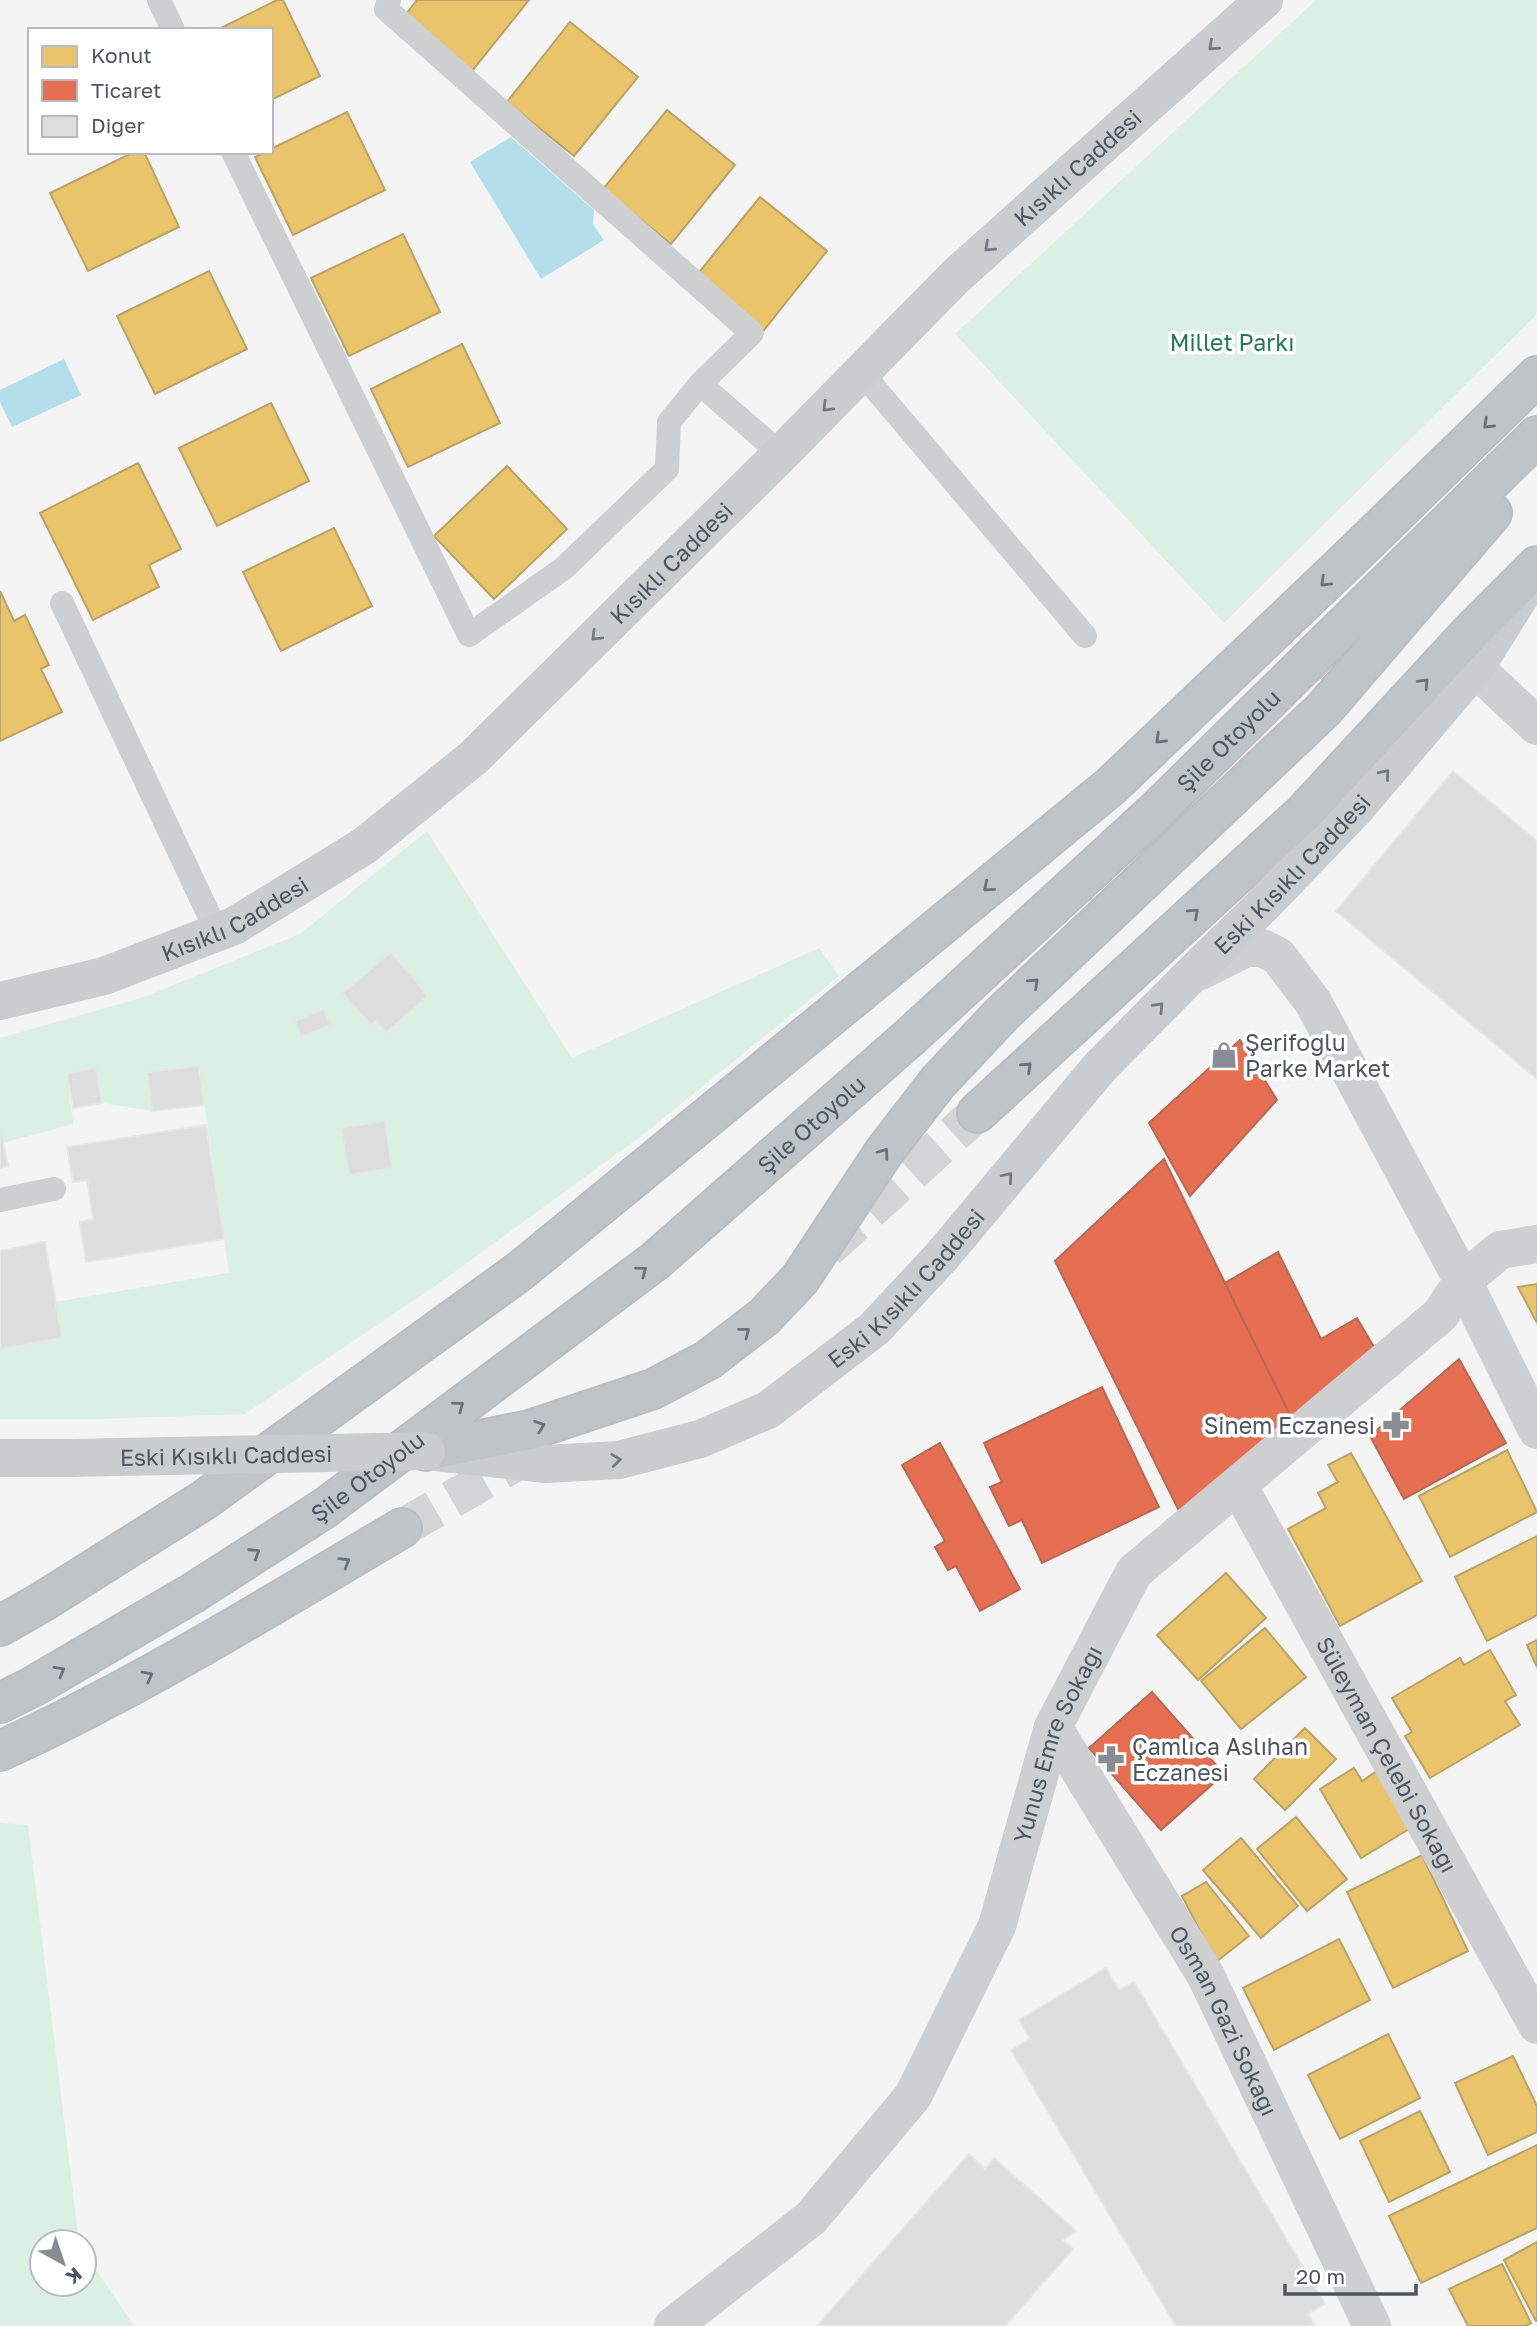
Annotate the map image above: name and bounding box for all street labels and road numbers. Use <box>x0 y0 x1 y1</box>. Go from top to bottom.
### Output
street label: Kısıklı Caddesi <box>1008 103 1147 232</box>
street label: Kısıklı Caddesi <box>604 496 738 629</box>
street label: Şile Otoyolu <box>1170 683 1286 797</box>
street label: Eski Kısıklı Caddesi <box>1207 788 1376 960</box>
street label: Kısıklı Caddesi <box>157 870 313 967</box>
street label: Şile Otoyolu <box>751 1069 871 1179</box>
street label: Eski Kısıklı Caddesi <box>822 1203 990 1374</box>
street label: Şile Otoyolu <box>305 1425 429 1528</box>
street label: Eski Kısıklı Caddesi <box>119 1439 332 1471</box>
street label: Süleyman Çelebi Sokağı <box>1311 1632 1464 1877</box>
street label: Yunus Emre Sokağı <box>1007 1640 1107 1846</box>
street label: Osman Gazi Sokağı <box>1164 1920 1284 2120</box>

